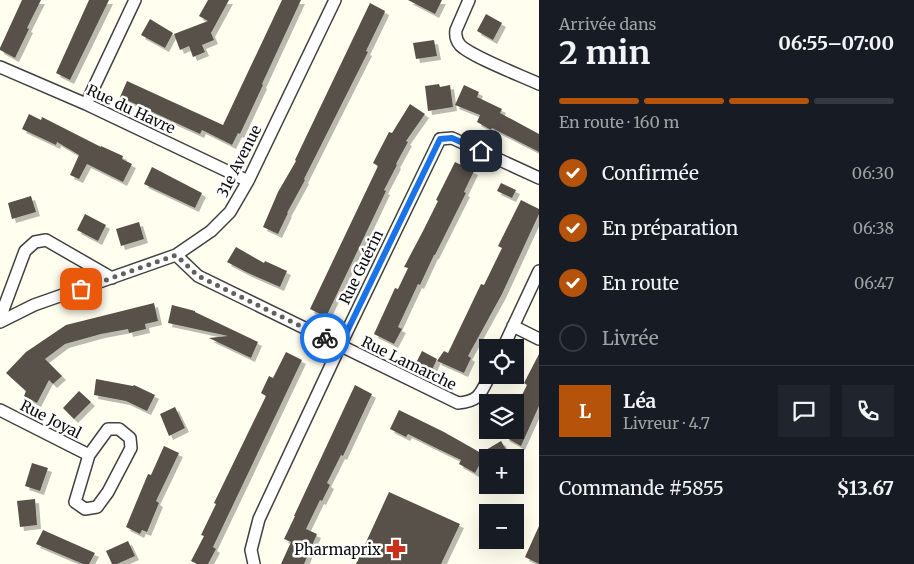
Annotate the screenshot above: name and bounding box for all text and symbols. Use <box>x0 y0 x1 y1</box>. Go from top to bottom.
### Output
text: Arrivée dans <box>559 14 656 34</box>
text: 06:55–07:00 <box>778 31 894 55</box>
text: 2 min <box>559 33 650 73</box>
street label: Rue du Havre <box>84 80 178 138</box>
text: En route · 160 m <box>559 112 679 132</box>
street label: 31e Avenue <box>213 122 265 200</box>
pin <box>460 130 502 172</box>
icon: home <box>467 137 495 165</box>
icon: check <box>559 159 587 187</box>
text: Confirmée <box>602 161 699 185</box>
text: 06:30 <box>852 163 894 183</box>
icon: check <box>559 214 587 242</box>
text: En préparation <box>602 216 738 240</box>
text: 06:38 <box>853 218 894 238</box>
street label: Rue Guérin <box>335 227 387 307</box>
pin <box>60 268 102 310</box>
icon: check <box>559 269 587 297</box>
text: En route <box>602 271 679 295</box>
text: 06:47 <box>854 273 894 293</box>
icon: bag <box>67 275 95 303</box>
courier <box>300 313 350 363</box>
icon: bike <box>311 324 339 352</box>
text: Livrée <box>602 326 659 350</box>
street label: Rue Lamarche <box>358 332 460 394</box>
map controls <box>479 339 524 549</box>
button: locate <box>479 339 524 384</box>
button: chat <box>778 385 830 437</box>
button: phone <box>842 385 894 437</box>
text: Léa <box>623 389 656 413</box>
button: layers <box>479 394 524 439</box>
street label: Rue Joyal <box>17 396 85 443</box>
text: L <box>579 399 591 423</box>
text: Livreur · 4.7 <box>623 413 710 433</box>
button: + <box>479 449 524 494</box>
text: Commande #5855 <box>559 476 724 500</box>
text: $13.67 <box>837 476 894 500</box>
button: − <box>479 504 524 549</box>
pharmacy icon: Pharmaprix <box>385 538 407 560</box>
place label: Pharmaprix <box>294 540 381 559</box>

